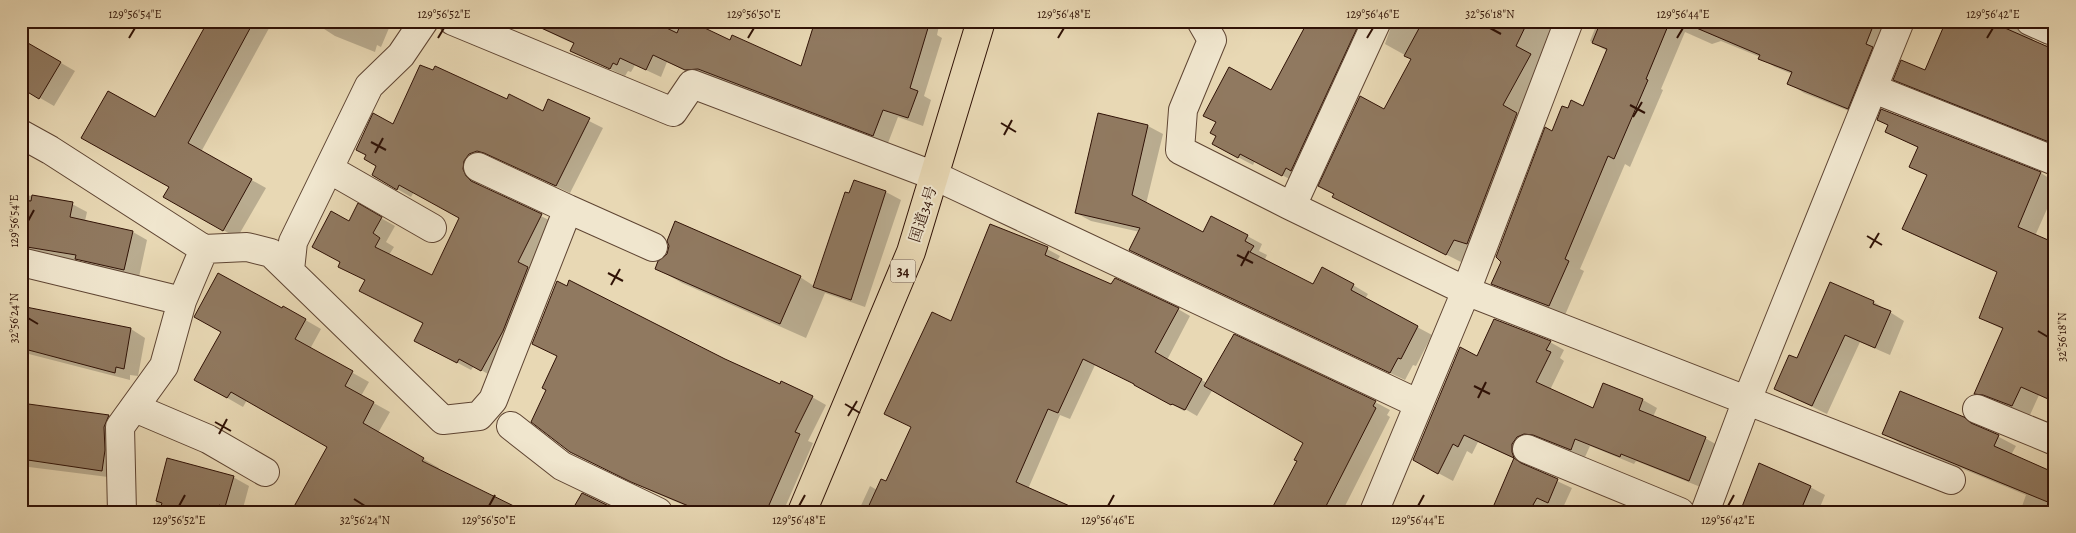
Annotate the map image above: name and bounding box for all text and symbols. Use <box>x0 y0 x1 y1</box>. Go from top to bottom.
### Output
text: 129°56'54"E <box>109 6 161 22</box>
text: 129°56'52"E <box>417 6 471 22</box>
text: 129°56'50"E <box>727 6 781 22</box>
text: 129°56'48"E <box>1037 6 1091 22</box>
text: 129°56'46"E <box>1346 6 1400 22</box>
text: 32°56'18"N <box>1465 6 1515 22</box>
text: 129°56'44"E <box>1656 6 1710 22</box>
text: 129°56'42"E <box>1966 6 2020 22</box>
street label: 国道34号 <box>905 183 941 245</box>
text: 129°56'54"E <box>6 195 22 247</box>
road number: 34 <box>890 260 916 282</box>
text: 32°56'24"N <box>6 292 22 343</box>
text: 32°56'18"N <box>2054 312 2070 362</box>
text: 129°56'52"E <box>152 512 206 528</box>
text: 32°56'24"N <box>340 512 391 528</box>
text: 129°56'50"E <box>462 512 516 528</box>
text: 129°56'48"E <box>772 512 826 528</box>
text: 129°56'46"E <box>1081 512 1135 528</box>
text: 129°56'44"E <box>1391 512 1445 528</box>
text: 129°56'42"E <box>1701 512 1755 528</box>

